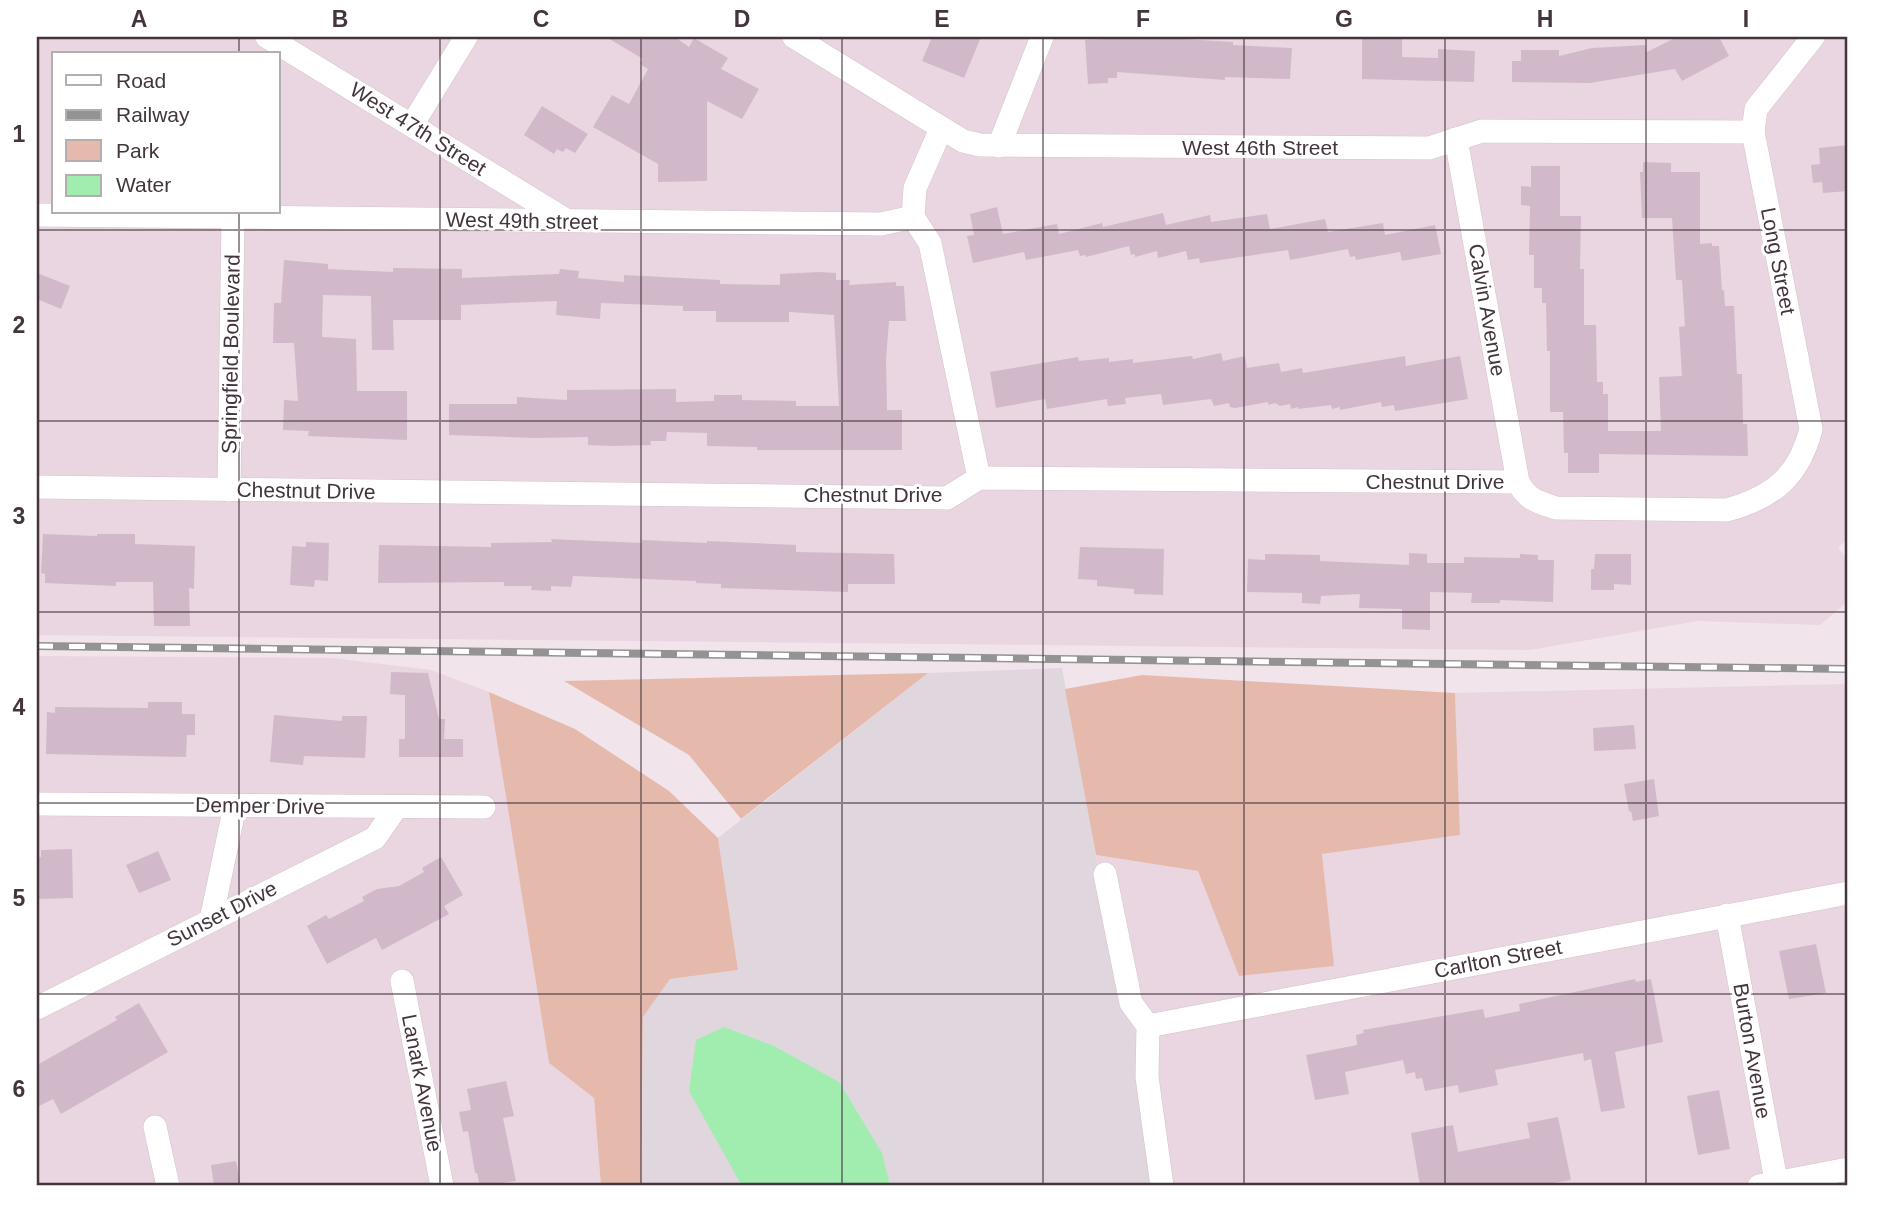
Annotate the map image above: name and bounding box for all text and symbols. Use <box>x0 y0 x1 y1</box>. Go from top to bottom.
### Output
text: A <box>131 6 147 32</box>
text: B <box>332 6 348 32</box>
text: C <box>533 6 549 32</box>
text: D <box>734 6 750 32</box>
text: E <box>934 6 950 32</box>
text: F <box>1136 6 1150 32</box>
text: G <box>1335 6 1353 32</box>
text: H <box>1537 6 1553 32</box>
text: I <box>1743 6 1749 32</box>
legend <box>52 52 280 214</box>
text: Road <box>116 69 166 92</box>
street label: West 47th Street <box>346 77 491 180</box>
text: Railway <box>116 103 190 126</box>
text: 1 <box>13 121 26 147</box>
street label: West 46th Street <box>1182 136 1338 159</box>
text: Park <box>116 139 160 162</box>
text: Water <box>116 173 171 196</box>
street label: Long Street <box>1757 205 1800 317</box>
street label: West 49th street <box>446 208 599 233</box>
street label: Calvin Avenue <box>1465 242 1510 378</box>
street label: Springfield Boulevard <box>217 254 244 454</box>
text: 2 <box>13 312 25 338</box>
street label: Chestnut Drive <box>1366 470 1504 493</box>
street label: Chestnut Drive <box>236 478 376 503</box>
street label: Chestnut Drive <box>804 483 942 506</box>
text: 3 <box>13 503 25 529</box>
text: 4 <box>13 694 26 720</box>
street label: Demper Drive <box>195 793 325 818</box>
street label: Sunset Drive <box>163 876 281 951</box>
text: 5 <box>13 885 26 911</box>
street label: Carlton Street <box>1432 935 1564 982</box>
street label: Burton Avenue <box>1729 981 1776 1121</box>
street label: Lanark Avenue <box>398 1012 447 1154</box>
text: 6 <box>13 1076 25 1102</box>

